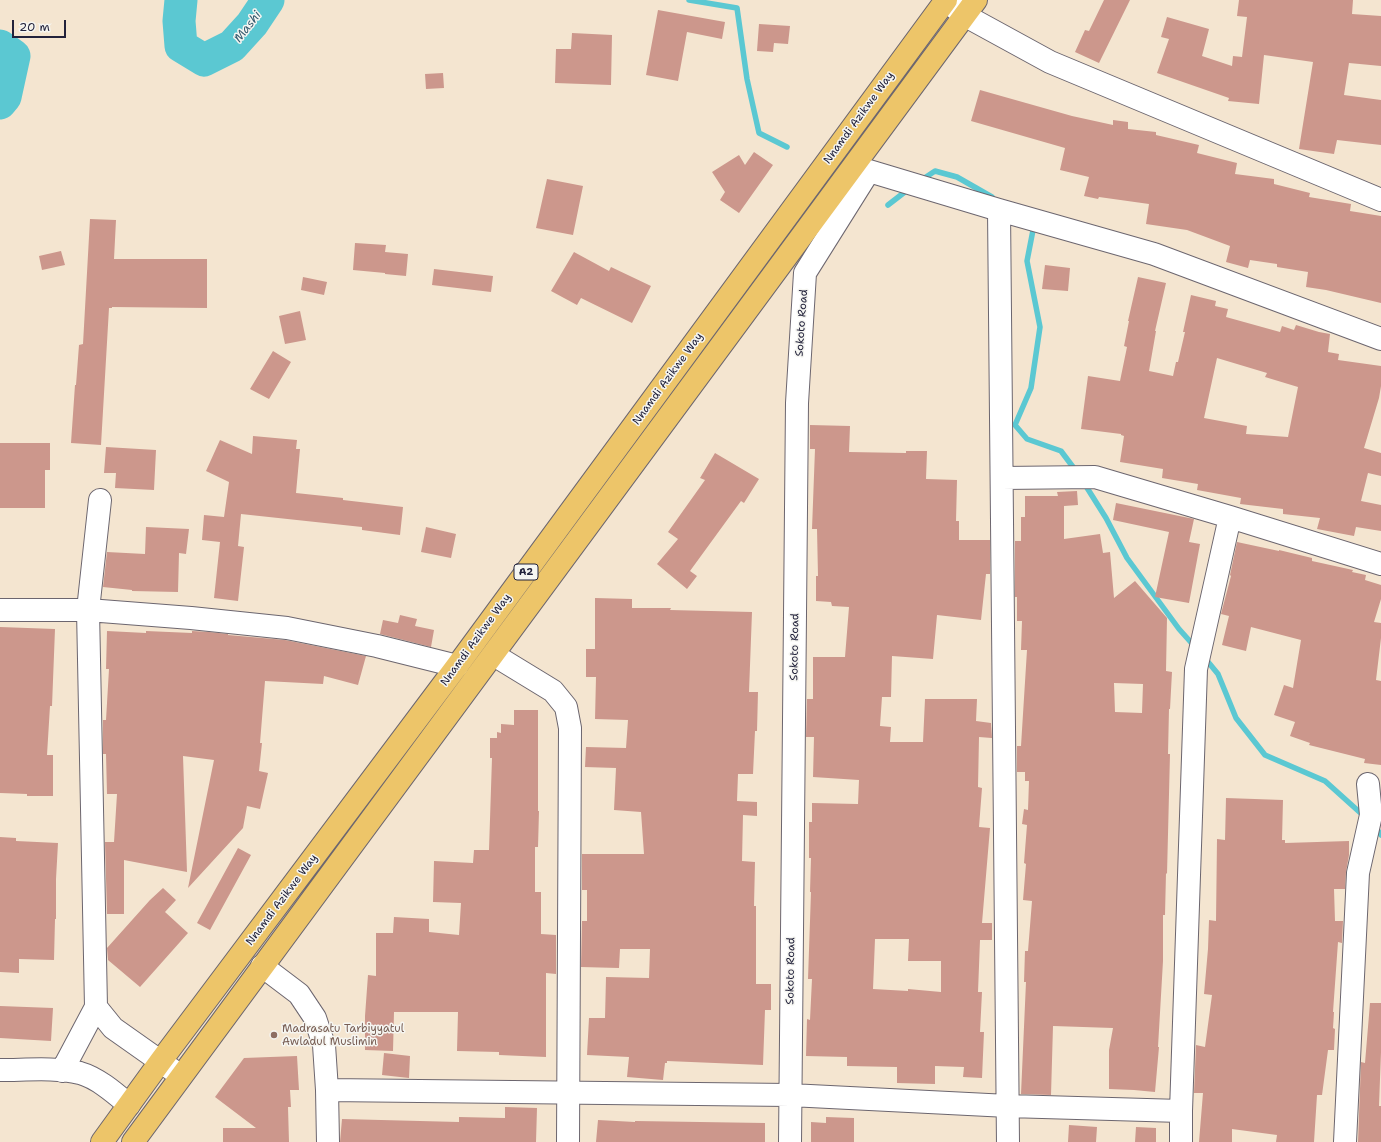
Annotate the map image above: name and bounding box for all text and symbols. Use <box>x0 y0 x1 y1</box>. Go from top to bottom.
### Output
water label: Mashi <box>231 9 265 45</box>
scale bar <box>14 12 68 38</box>
text: 20 m <box>19 19 50 35</box>
street label: Nnamdi Azikwe Way <box>821 69 897 167</box>
street label: Sokoto Road <box>793 289 811 357</box>
street label: Nnamdi Azikwe Way <box>630 330 706 428</box>
road number: A2 <box>514 564 538 580</box>
street label: Nnamdi Azikwe Way <box>438 591 514 689</box>
street label: Sokoto Road <box>788 613 802 681</box>
street label: Nnamdi Azikwe Way <box>243 852 321 948</box>
street label: Sokoto Road <box>784 937 798 1005</box>
place label: Madrasatu Tarbiyyatul Awladul Muslimin <box>282 1022 404 1048</box>
marker: Madrasatu Tarbiyyatul Awladul Muslimin <box>269 1030 279 1040</box>

